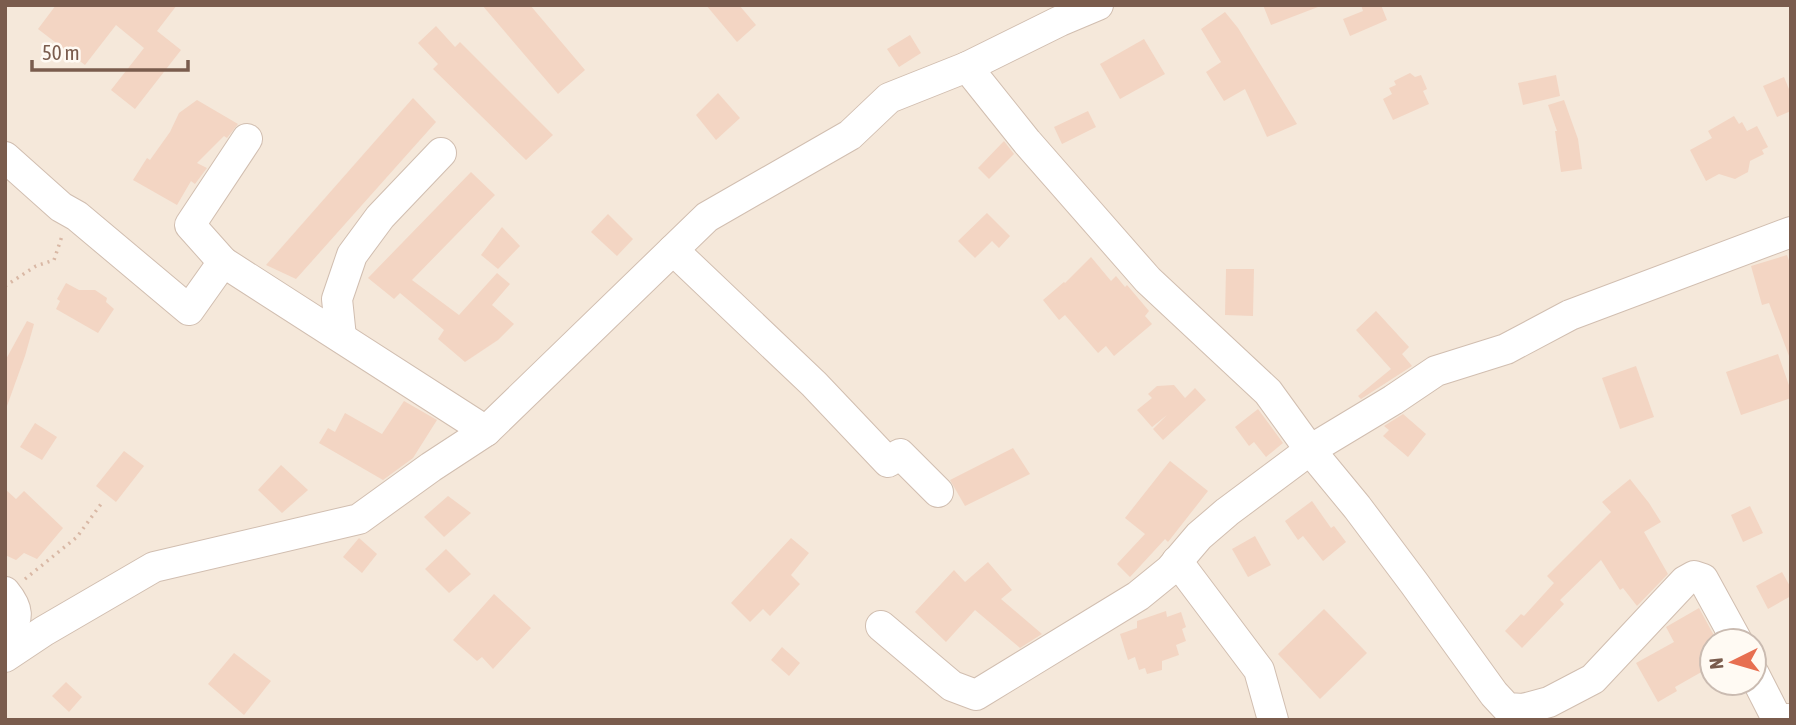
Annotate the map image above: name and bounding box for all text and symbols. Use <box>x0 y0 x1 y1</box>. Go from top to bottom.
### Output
scale bar <box>32 28 187 72</box>
text: 50 m <box>42 40 80 64</box>
north arrow <box>1698 627 1768 697</box>
text: N <box>1705 657 1728 670</box>

